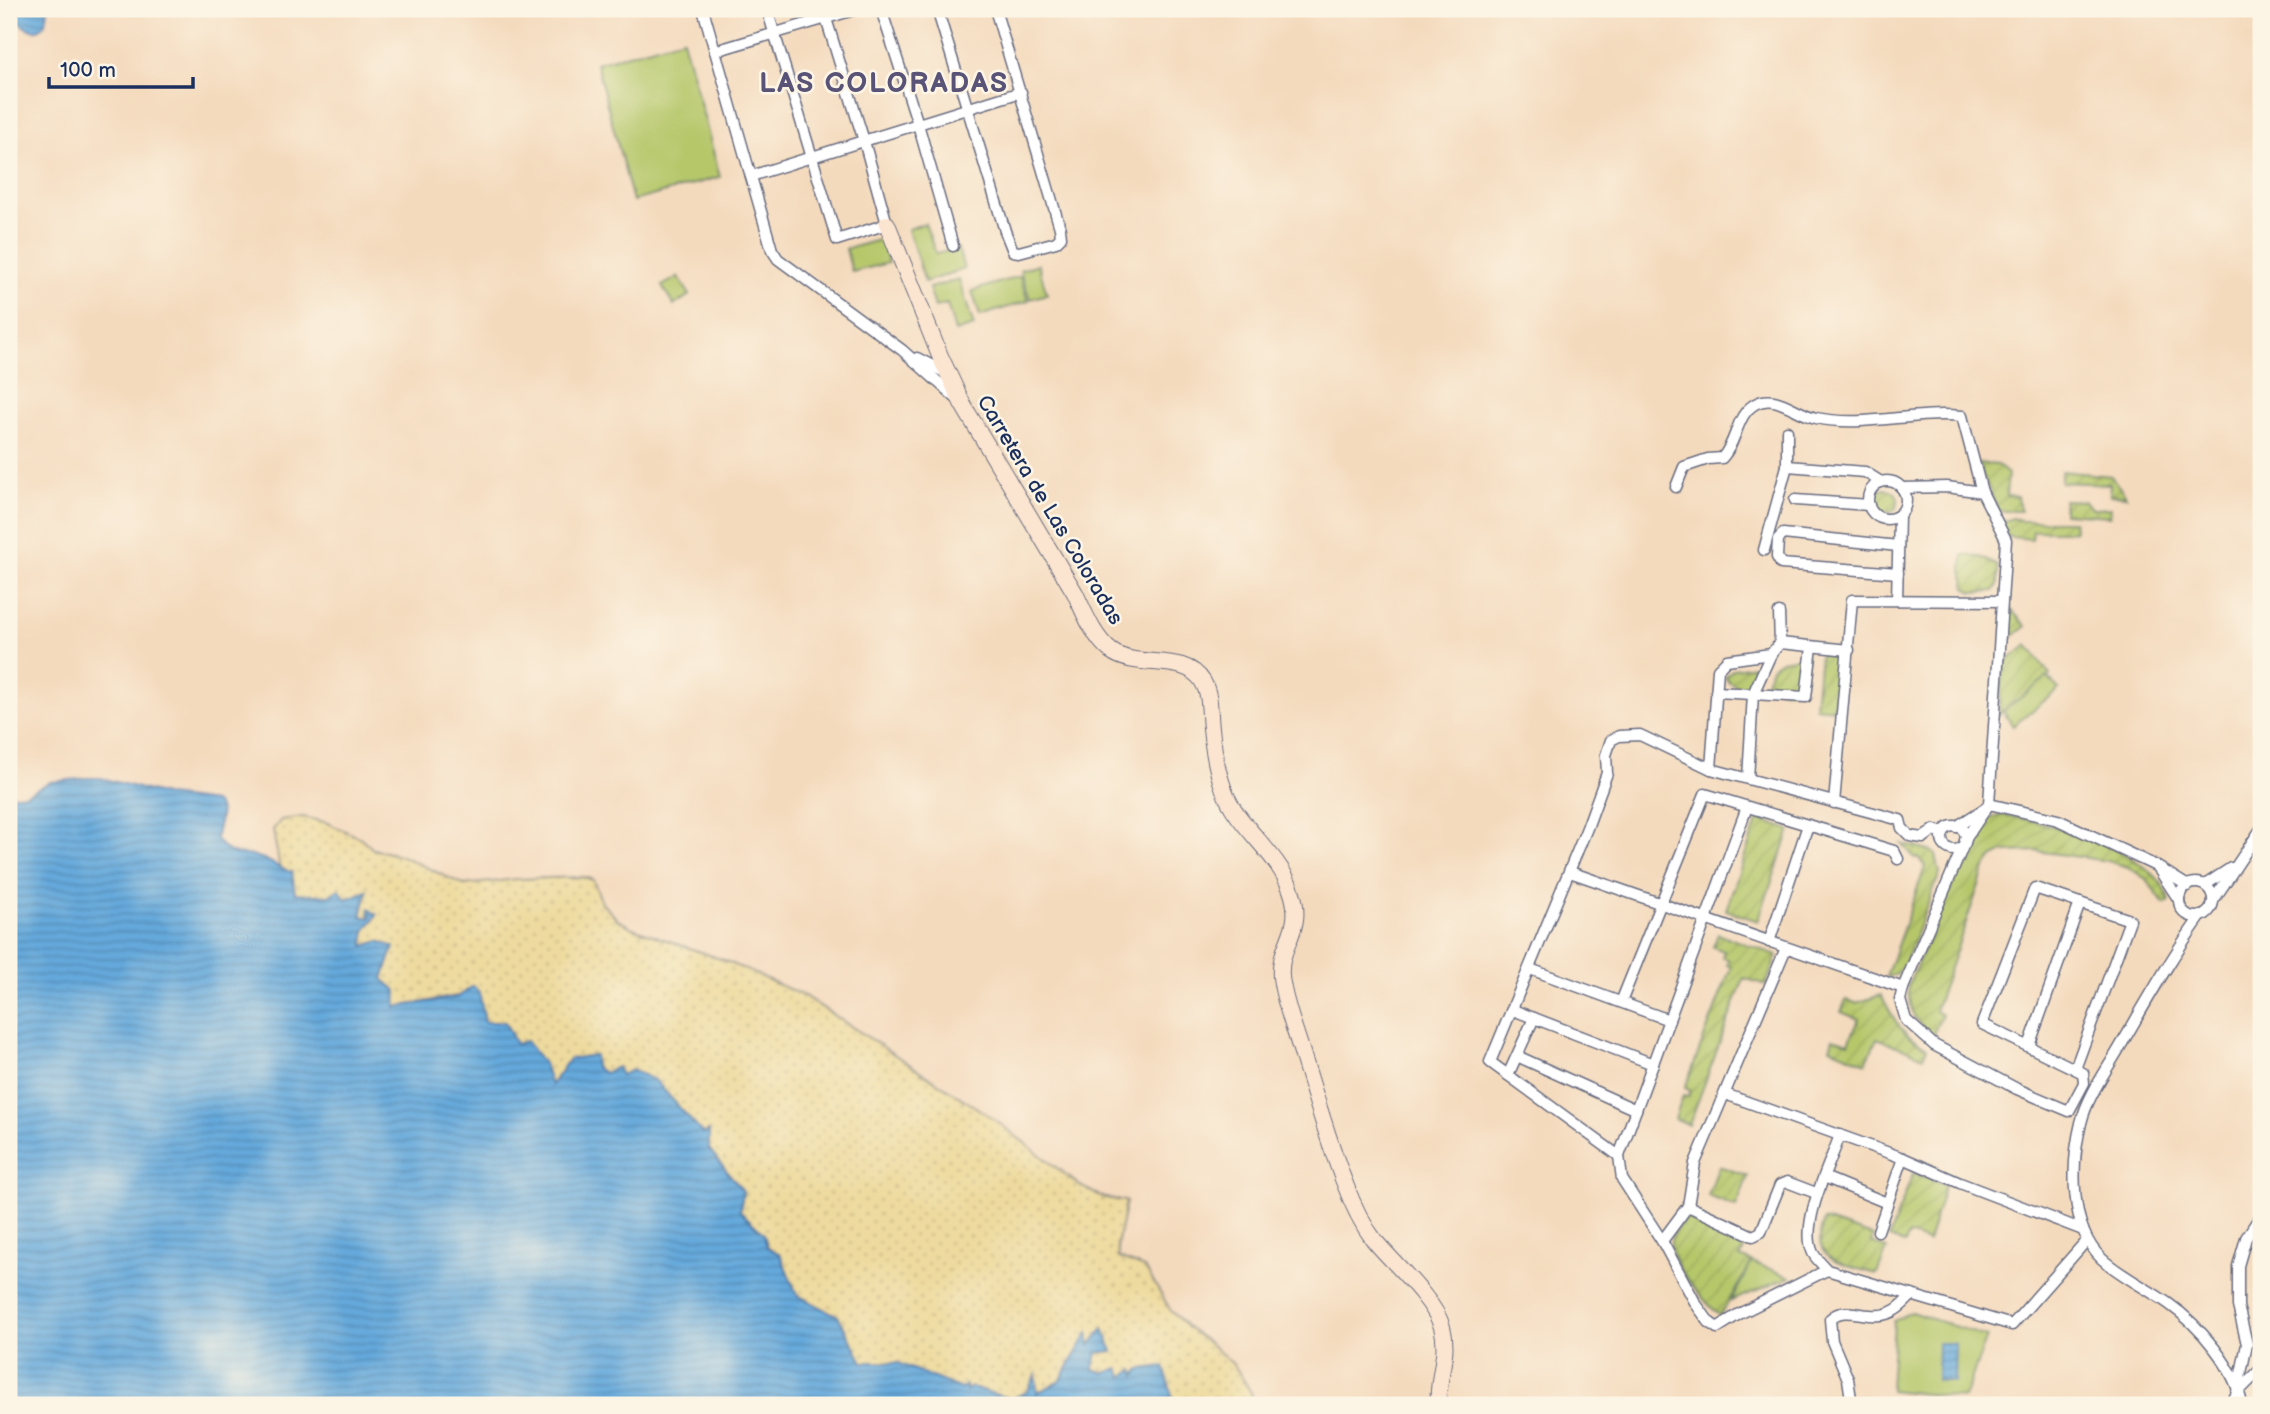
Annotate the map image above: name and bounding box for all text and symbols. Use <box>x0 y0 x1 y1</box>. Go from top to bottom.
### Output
scale bar <box>49 46 192 90</box>
text: 100 m <box>60 58 116 83</box>
district label: LAS COLORADAS <box>759 67 1009 100</box>
street label: Carretera de Las Coloradas <box>971 391 1129 629</box>

